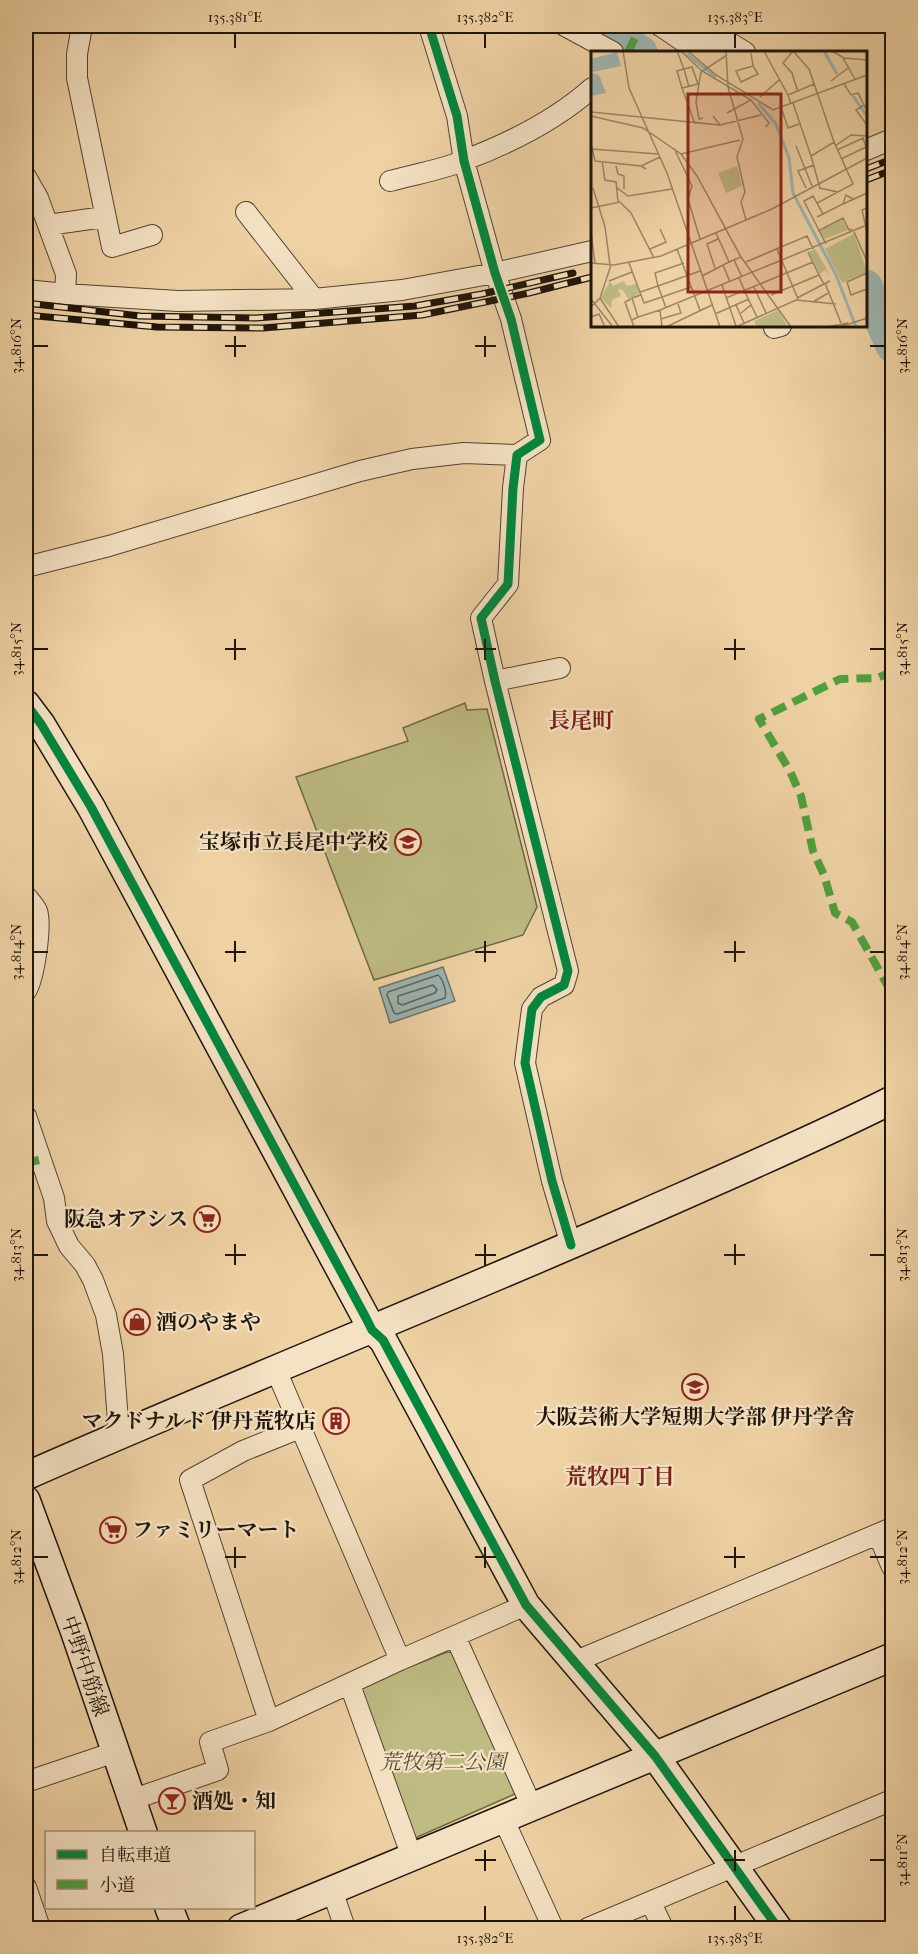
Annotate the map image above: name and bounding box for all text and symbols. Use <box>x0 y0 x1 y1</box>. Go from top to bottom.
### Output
text: 135.381°E <box>208 8 262 26</box>
text: 135.382°E <box>457 8 513 26</box>
text: 135.383°E <box>707 8 763 26</box>
inset map <box>591 51 867 327</box>
text: 34.816°N <box>7 317 25 374</box>
text: 34.816°N <box>893 317 911 374</box>
text: 34.815°N <box>7 621 25 676</box>
text: 34.815°N <box>893 621 911 676</box>
district label: 長尾町 <box>548 708 614 734</box>
school or university icon: 宝塚市立長尾中学校 <box>393 827 423 857</box>
place label: 宝塚市立長尾中学校 <box>199 830 388 854</box>
text: 34.814°N <box>7 923 25 980</box>
text: 34.814°N <box>893 923 911 980</box>
supermarket icon: 阪急オアシス <box>192 1204 222 1234</box>
place label: 阪急オアシス <box>64 1207 188 1231</box>
text: 34.813°N <box>7 1227 25 1282</box>
text: 34.813°N <box>893 1227 911 1282</box>
shop icon: 酒のやまや <box>122 1307 152 1337</box>
place label: 酒のやまや <box>156 1310 261 1334</box>
school or university icon: 大阪芸術大学短期大学部 伊丹学舎 <box>680 1372 710 1402</box>
place label: 大阪芸術大学短期大学部 伊丹学舎 <box>535 1405 855 1429</box>
building icon: マクドナルド 伊丹荒牧店 <box>321 1406 351 1436</box>
place label: マクドナルド 伊丹荒牧店 <box>82 1409 316 1433</box>
district label: 荒牧四丁目 <box>565 1464 675 1490</box>
supermarket icon: ファミリーマート <box>98 1515 128 1545</box>
place label: ファミリーマート <box>132 1518 300 1542</box>
text: 34.812°N <box>7 1529 25 1585</box>
text: 34.812°N <box>893 1529 911 1585</box>
street label: 中野中筋線 <box>57 1612 113 1720</box>
park label: 荒牧第二公園 <box>380 1750 509 1774</box>
bar icon: 酒処・知 <box>157 1786 187 1816</box>
place label: 酒処・知 <box>192 1789 276 1813</box>
legend <box>45 1831 255 1909</box>
text: 34.811°N <box>893 1833 911 1887</box>
text: 自転車道 <box>99 1845 171 1866</box>
text: 小道 <box>99 1875 135 1896</box>
text: 135.382°E <box>457 1929 513 1947</box>
text: 135.383°E <box>707 1929 763 1947</box>

